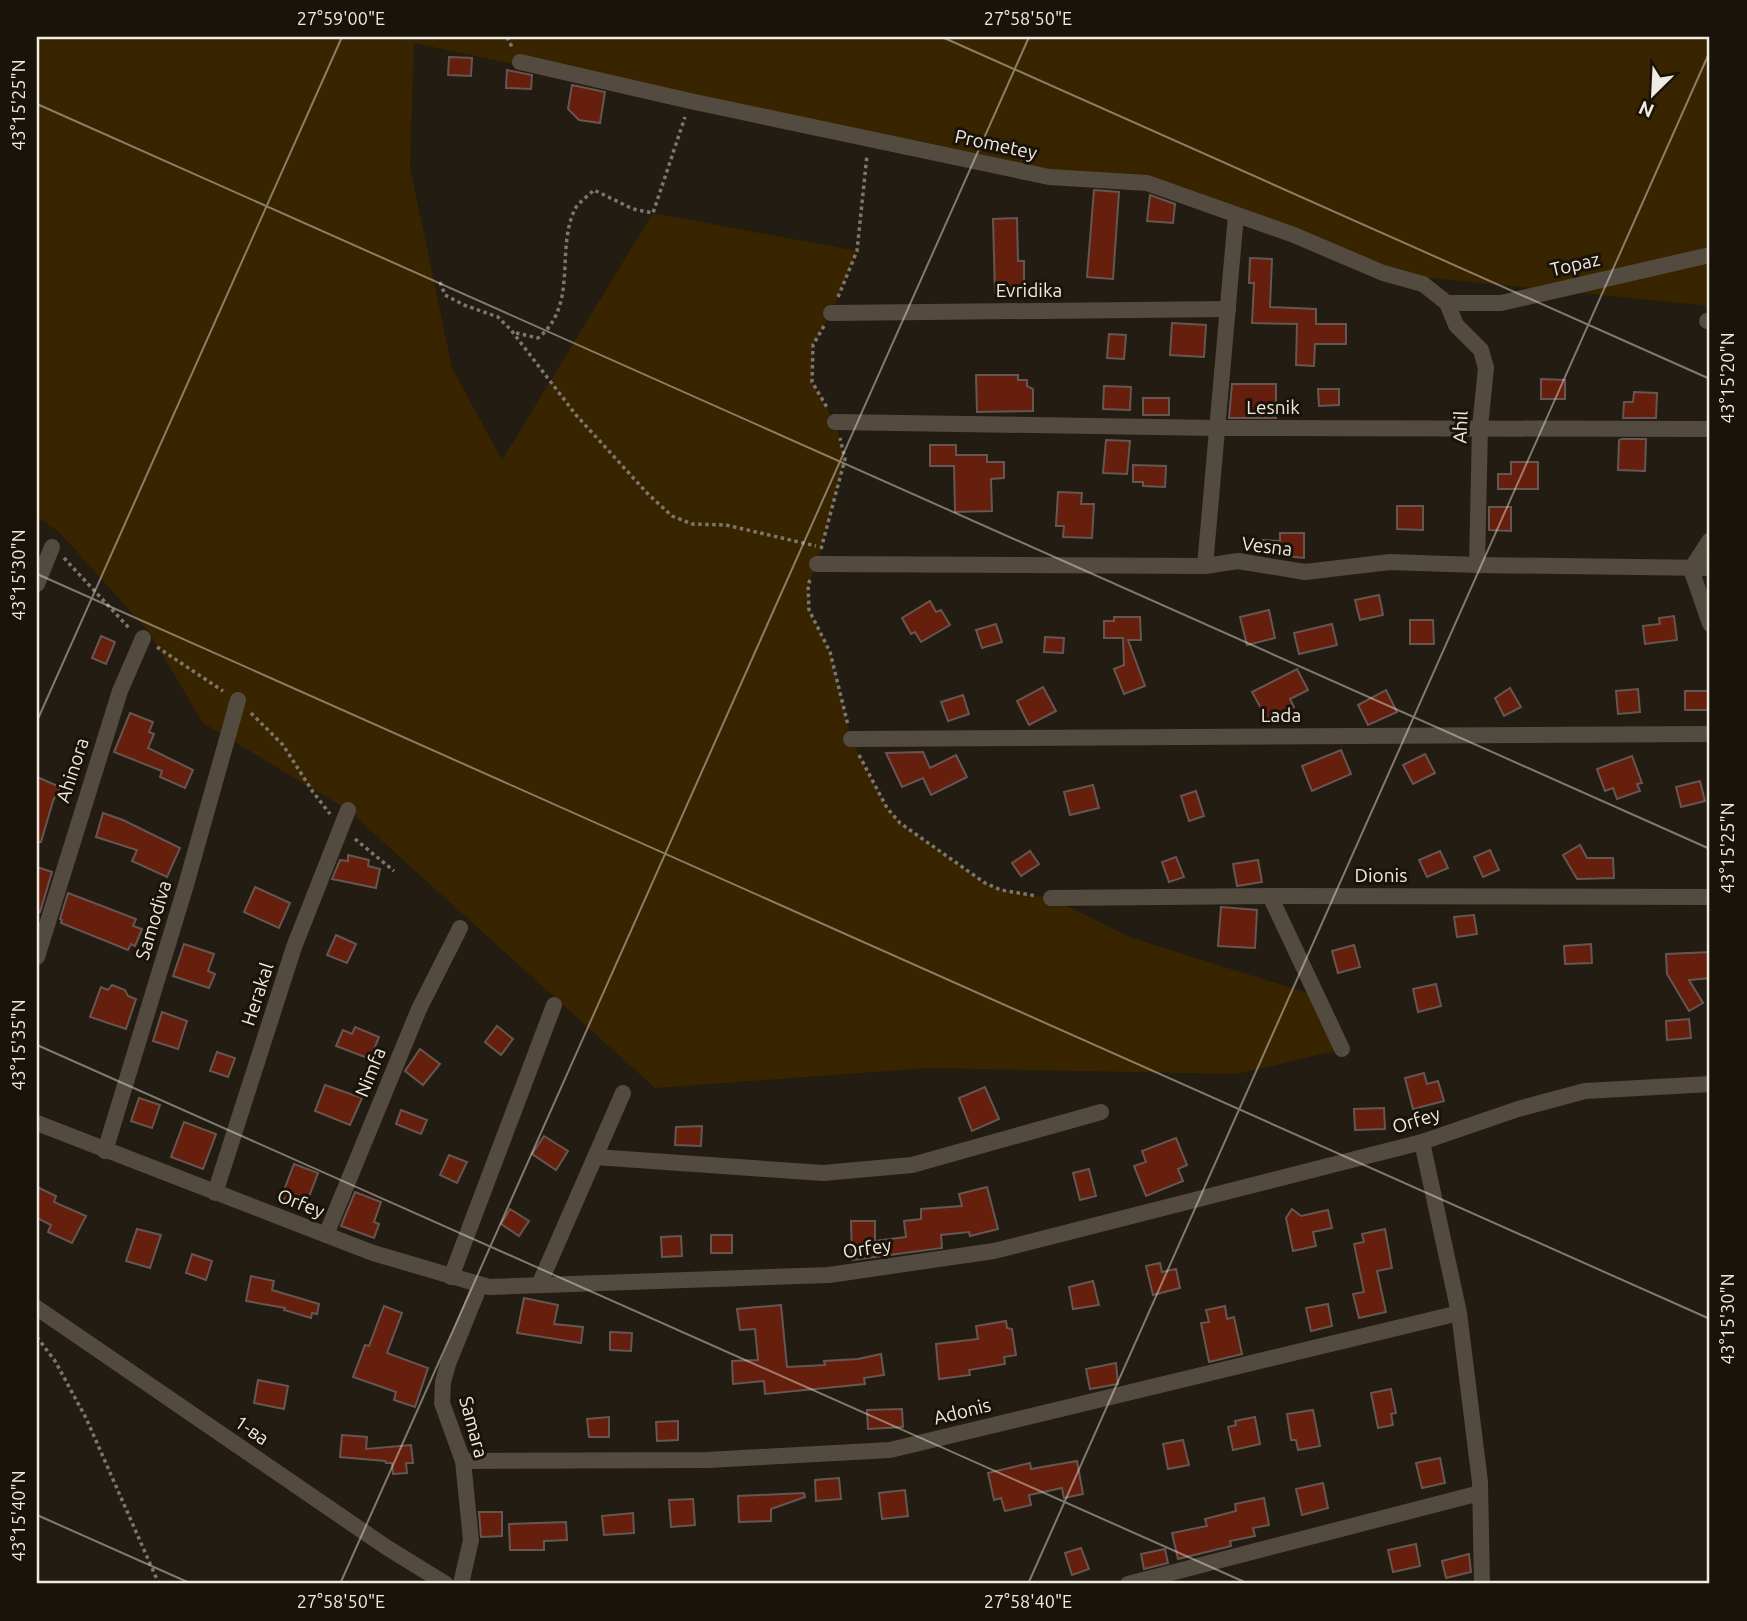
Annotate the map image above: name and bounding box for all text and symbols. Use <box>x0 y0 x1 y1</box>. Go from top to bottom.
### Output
text: 27°59'00"E <box>297 8 385 28</box>
text: 27°58'50"E <box>984 8 1072 28</box>
text: 43°15'25"N <box>8 59 28 151</box>
north arrow <box>1618 60 1688 130</box>
text: N <box>1635 97 1657 122</box>
street label: Prometey <box>953 125 1039 163</box>
street label: Topaz <box>1548 248 1602 280</box>
street label: Evridika <box>996 279 1062 301</box>
text: 43°15'20"N <box>1717 332 1737 424</box>
street label: Lesnik <box>1246 396 1300 418</box>
street label: Ahil <box>1448 410 1472 444</box>
text: 43°15'30"N <box>8 529 28 621</box>
street label: Vesna <box>1240 532 1294 560</box>
street label: Lada <box>1261 704 1301 726</box>
street label: Ahinora <box>51 735 93 805</box>
text: 43°15'25"N <box>1717 802 1737 894</box>
street label: Dionis <box>1355 864 1407 886</box>
street label: Samodiva <box>130 878 176 962</box>
street label: Herakal <box>236 960 278 1028</box>
text: 43°15'35"N <box>8 999 28 1091</box>
street label: Nimfa <box>350 1044 390 1100</box>
street label: Orfey <box>1389 1102 1443 1138</box>
street label: Orfey <box>274 1184 328 1222</box>
street label: Orfey <box>841 1234 893 1262</box>
text: 43°15'30"N <box>1717 1273 1737 1365</box>
street label: Adonis <box>931 1393 993 1429</box>
street label: Samara <box>455 1394 493 1460</box>
street label: 1-ва <box>231 1411 273 1449</box>
text: 43°15'40"N <box>8 1470 28 1562</box>
text: 27°58'50"E <box>297 1591 385 1611</box>
text: 27°58'40"E <box>984 1591 1072 1611</box>

